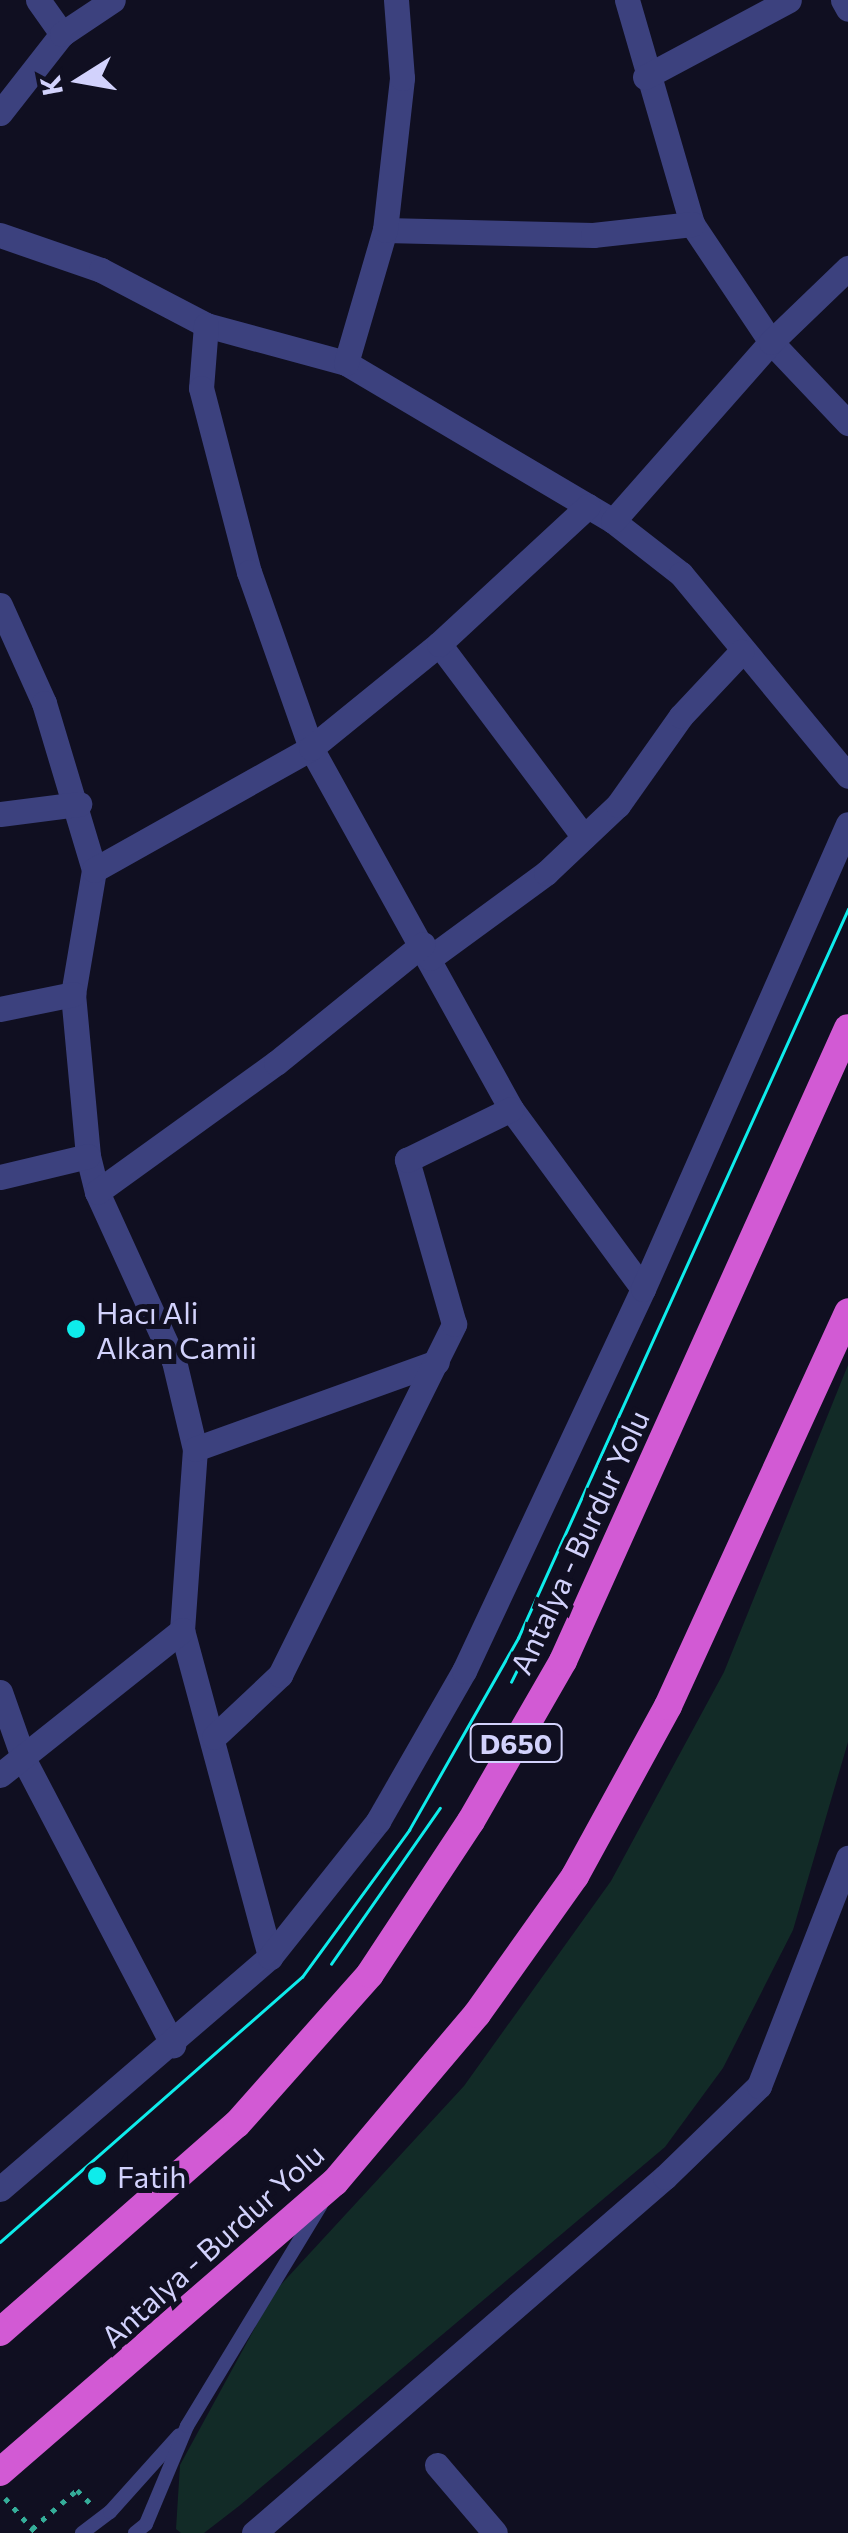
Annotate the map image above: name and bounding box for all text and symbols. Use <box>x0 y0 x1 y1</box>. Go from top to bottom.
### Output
north arrow <box>30 30 130 130</box>
text: K <box>32 73 69 99</box>
place label: Hacı Ali Alkan Camii <box>96 1294 257 1364</box>
marker: Hacı Ali Alkan Camii <box>65 1318 87 1340</box>
street label: Antalya - Burdur Yolu <box>502 1404 656 1680</box>
road number: D650 <box>468 1720 564 1766</box>
street label: Antalya - Burdur Yolu <box>93 2136 331 2354</box>
place label: Fatih <box>117 2158 186 2194</box>
marker: Fatih <box>86 2165 108 2187</box>

